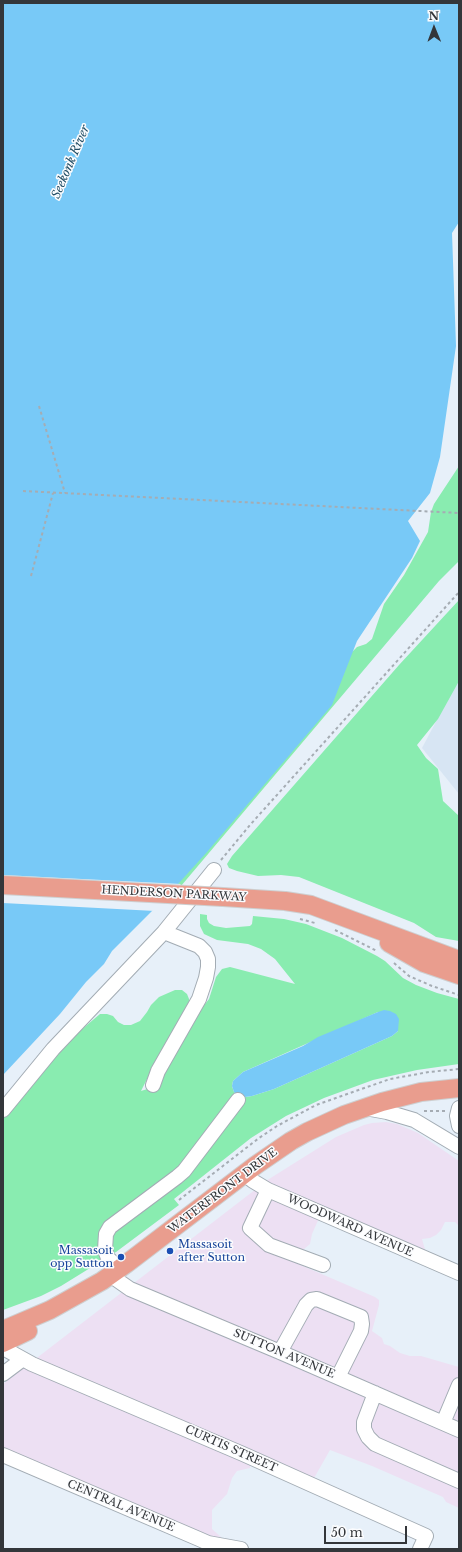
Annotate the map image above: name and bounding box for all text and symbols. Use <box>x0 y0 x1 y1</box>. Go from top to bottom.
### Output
north arrow <box>414 8 454 48</box>
text: N <box>428 9 439 23</box>
water label: Seekonk River <box>49 123 93 201</box>
street label: HENDERSON PARKWAY <box>101 884 247 904</box>
street label: WATERFRONT DRIVE <box>166 1146 280 1236</box>
street label: WOODWARD AVENUE <box>285 1192 415 1260</box>
place label: Massasoit after Sutton <box>178 1238 245 1264</box>
place label: Massasoit opp Sutton <box>50 1244 113 1270</box>
marker: Massasoit after Sutton <box>165 1246 175 1256</box>
marker: Massasoit opp Sutton <box>116 1252 126 1262</box>
street label: SUTTON AVENUE <box>231 1327 337 1381</box>
street label: CURTIS STREET <box>183 1423 279 1475</box>
street label: CENTRAL AVENUE <box>65 1477 177 1535</box>
scale bar <box>326 1518 409 1544</box>
text: 50 m <box>331 1525 363 1540</box>

